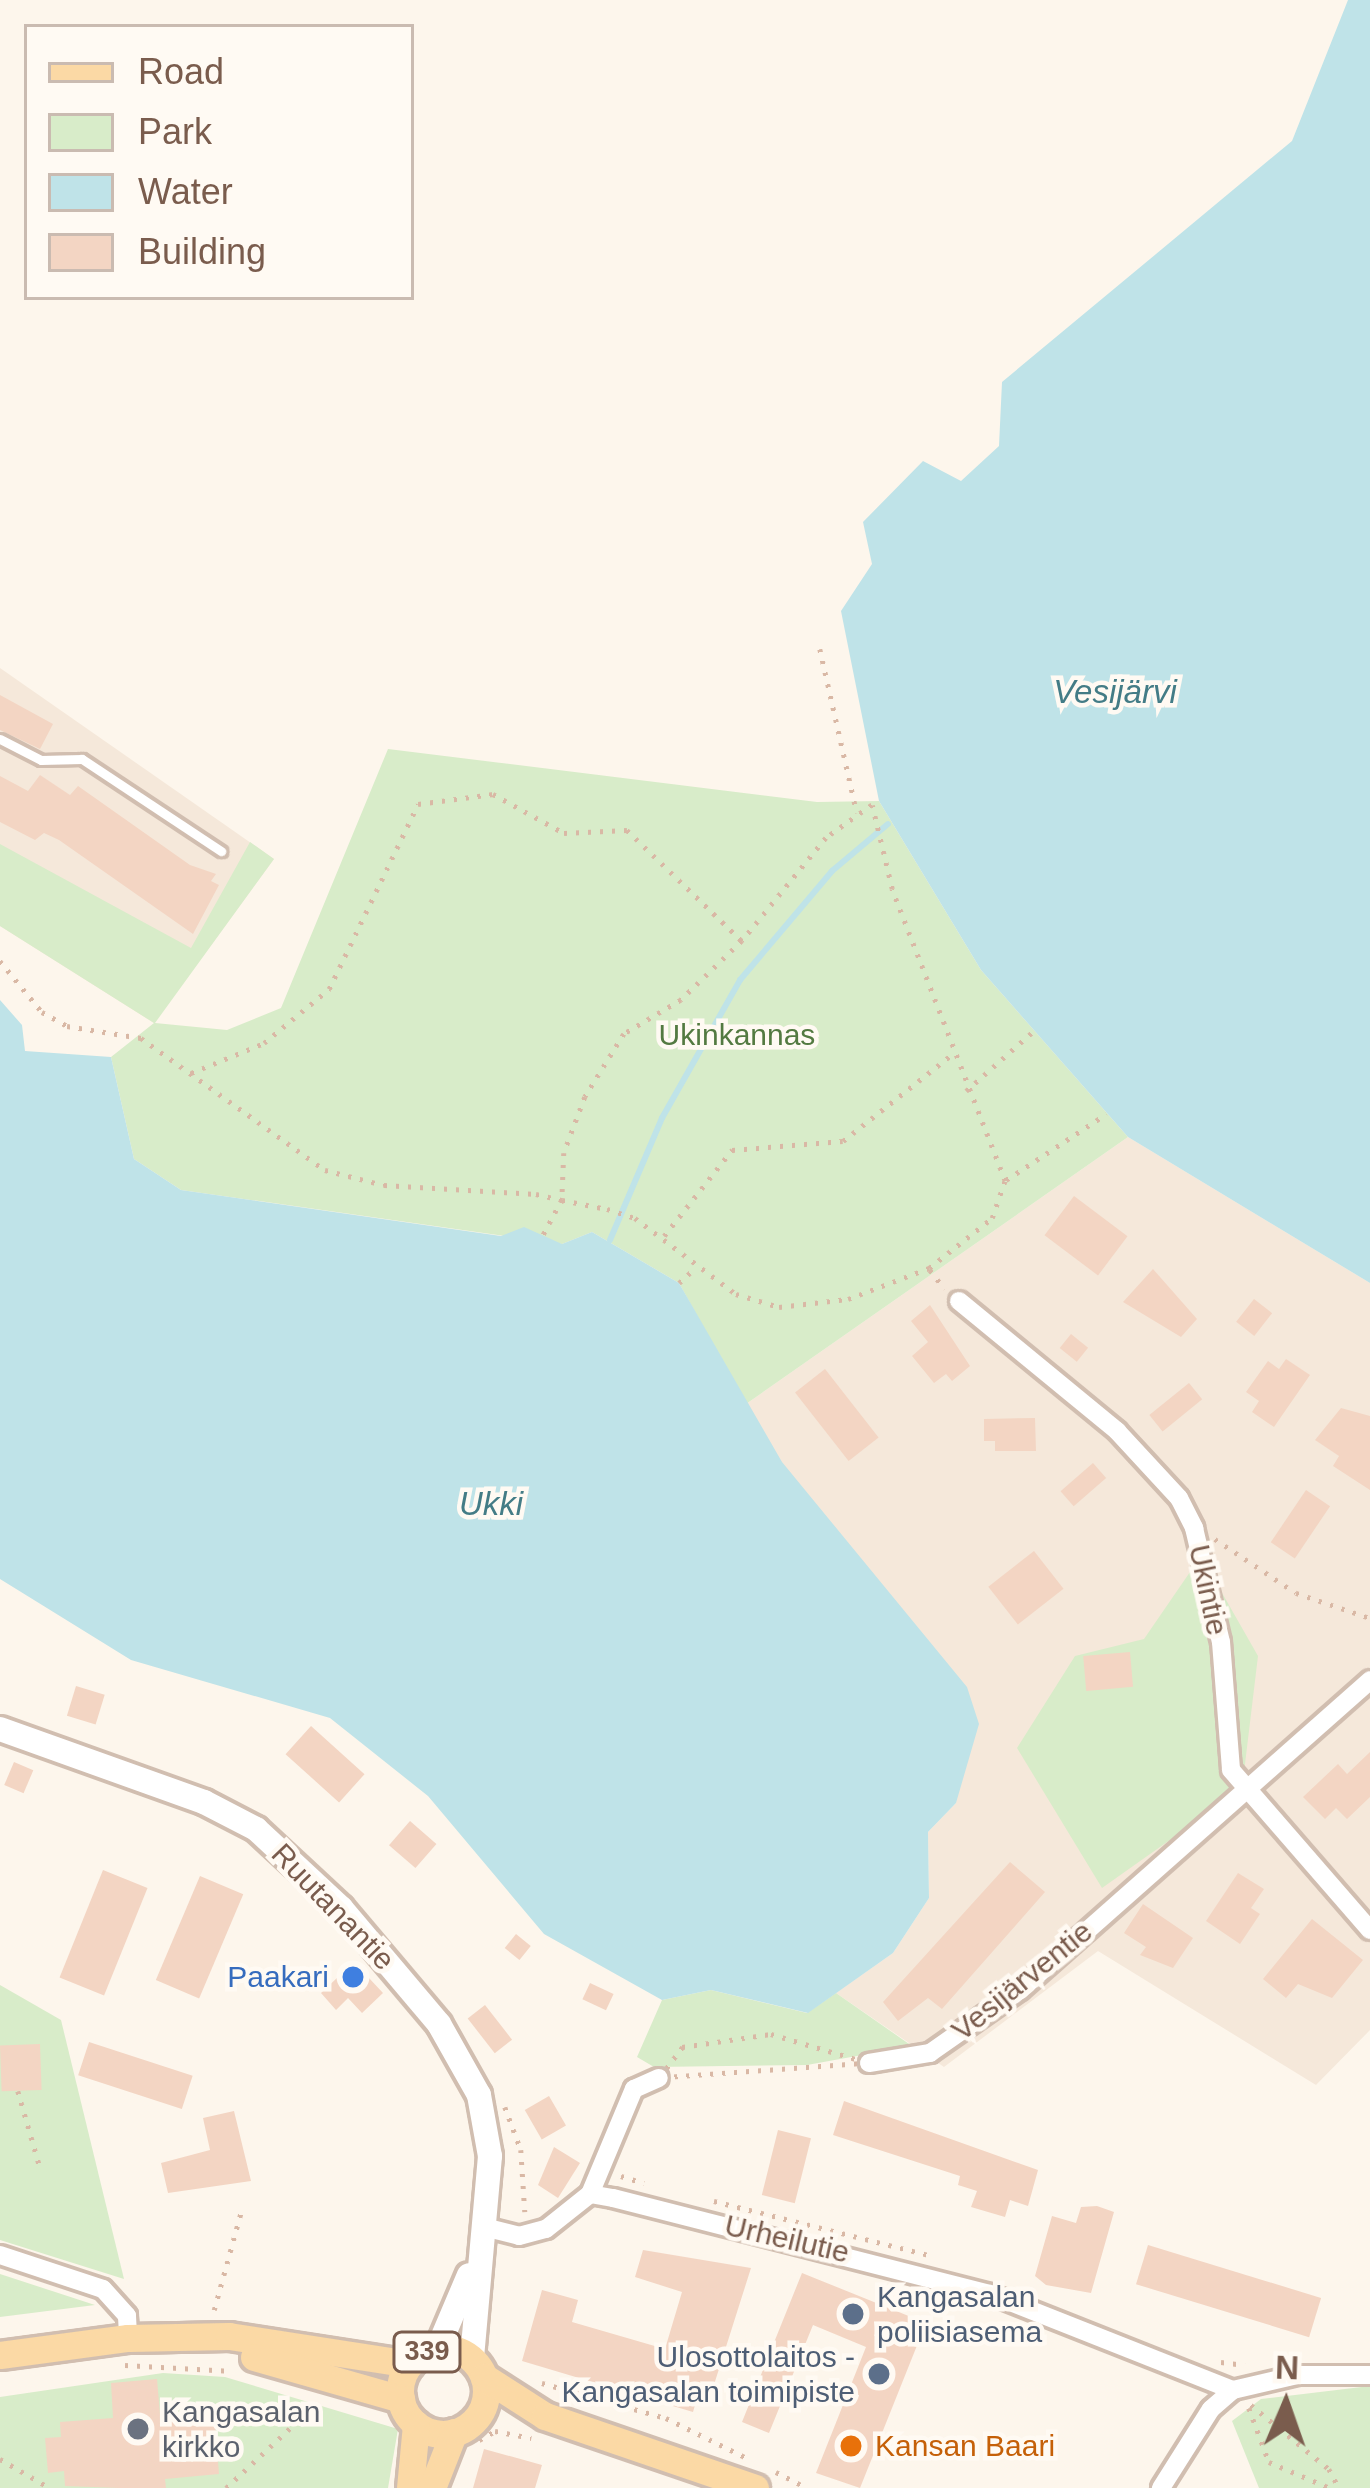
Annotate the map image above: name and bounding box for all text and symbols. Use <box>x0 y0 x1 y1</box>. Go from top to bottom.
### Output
legend <box>24 24 414 300</box>
text: Road <box>138 51 224 92</box>
text: Park <box>138 111 212 152</box>
text: Water <box>138 171 233 212</box>
text: Building <box>138 231 266 272</box>
water label: Vesijärvi <box>1053 672 1177 712</box>
park label: Ukinkannas <box>659 1017 815 1053</box>
water label: Ukki <box>459 1484 523 1524</box>
street label: Ukintie <box>1181 1541 1235 1639</box>
street label: Ruutanantie <box>264 1836 402 1978</box>
street label: Vesijärventie <box>945 1913 1099 2049</box>
place label: Paakari <box>227 1959 329 1995</box>
marker: Paakari <box>340 1964 366 1990</box>
street label: Urheilutie <box>721 2207 853 2271</box>
place label: Kangasalan poliisiasema <box>877 2279 1042 2350</box>
marker: Kangasalan poliisiasema <box>840 2301 866 2327</box>
road number: 339 <box>391 2331 463 2373</box>
place label: Ulosottolaitos - Kangasalan toimipiste <box>561 2339 855 2410</box>
north arrow <box>1226 2344 1346 2464</box>
text: N <box>1275 2349 1300 2386</box>
marker: Ulosottolaitos - Kangasalan toimipiste <box>866 2361 892 2387</box>
place label: Kangasalan kirkko <box>162 2394 320 2464</box>
marker: Kangasalan kirkko <box>125 2416 151 2442</box>
place label: Kansan Baari <box>875 2428 1055 2464</box>
marker: Kansan Baari <box>838 2433 864 2459</box>

